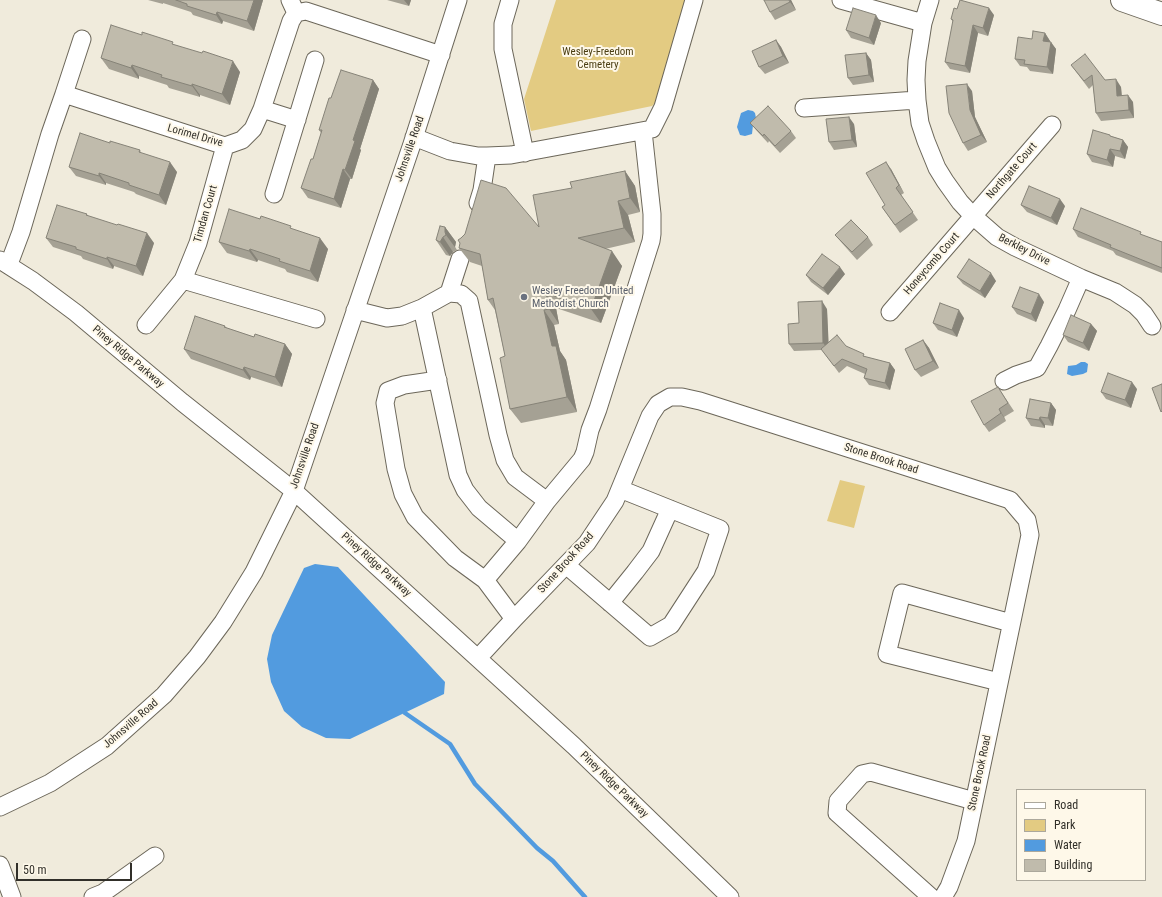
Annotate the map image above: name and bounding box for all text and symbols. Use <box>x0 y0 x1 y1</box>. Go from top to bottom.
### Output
park label: Wesley-Freedom Cemetery <box>562 45 634 71</box>
street label: Johnsville Road <box>393 114 427 184</box>
street label: Lorimel Drive <box>166 122 224 150</box>
street label: Northgate Court <box>984 140 1040 202</box>
street label: Timdan Court <box>192 184 220 244</box>
street label: Honeycomb Court <box>901 230 963 298</box>
street label: Berkley Drive <box>996 231 1052 269</box>
place label: Wesley Freedom United Methodist Church <box>532 284 633 310</box>
marker: Wesley Freedom United Methodist Church <box>519 292 529 302</box>
street label: Piney Ridge Parkway <box>89 323 167 391</box>
street label: Johnsville Road <box>288 421 322 491</box>
street label: Stone Brook Road <box>842 441 920 477</box>
street label: Piney Ridge Parkway <box>338 530 414 600</box>
street label: Stone Brook Road <box>535 530 597 596</box>
street label: Johnsville Road <box>101 697 161 751</box>
street label: Stone Brook Road <box>966 734 994 812</box>
street label: Piney Ridge Parkway <box>577 749 651 821</box>
legend <box>1016 789 1146 881</box>
text: Road <box>1054 798 1078 812</box>
text: Park <box>1054 818 1075 832</box>
text: Water <box>1054 838 1082 852</box>
scale bar <box>18 855 134 881</box>
text: Building <box>1054 858 1092 872</box>
text: 50 m <box>23 863 47 877</box>

